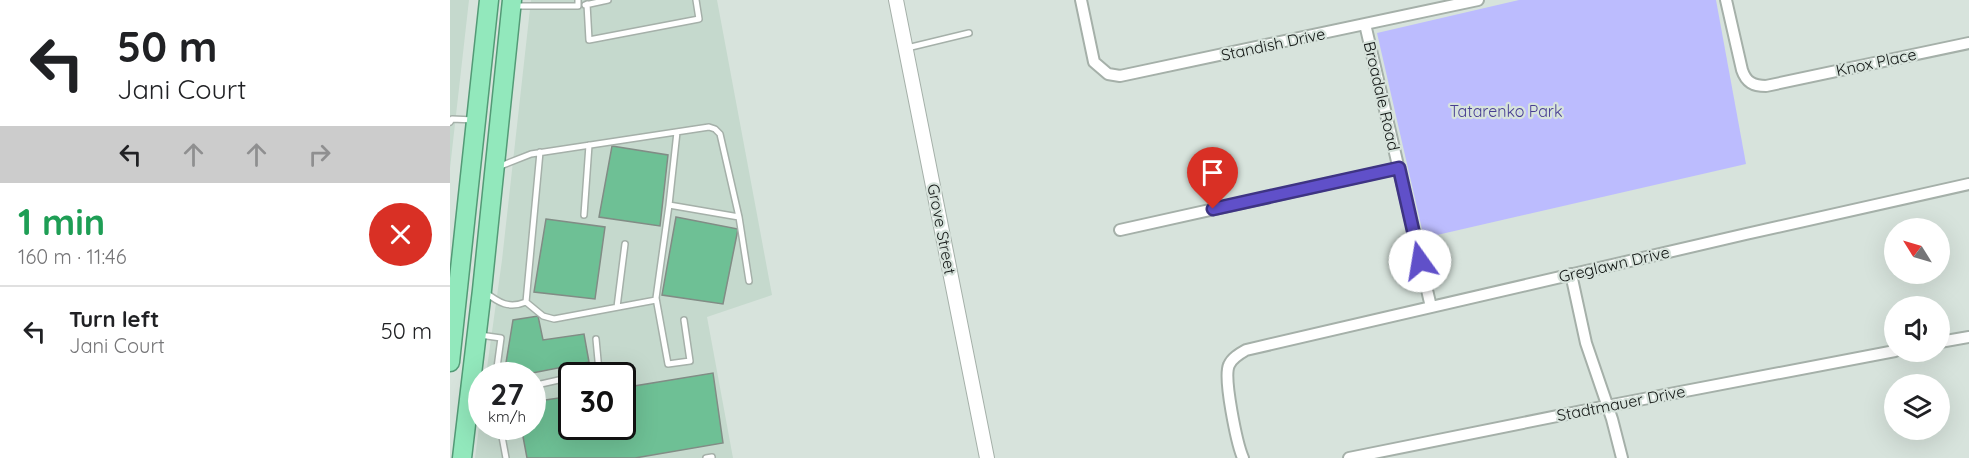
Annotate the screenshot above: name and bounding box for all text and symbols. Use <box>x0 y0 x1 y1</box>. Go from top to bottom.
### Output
text: 50 m <box>117 20 217 73</box>
street label: Standish Drive <box>1219 23 1327 65</box>
icon: left <box>18 24 96 102</box>
street label: Broadale Road <box>1360 39 1404 153</box>
street label: Knox Place <box>1834 44 1918 80</box>
text: Jani Court <box>117 72 246 106</box>
park label: Tatarenko Park <box>1449 101 1563 121</box>
icon: left <box>114 138 147 171</box>
icon: ahead <box>177 138 210 171</box>
icon: ahead <box>240 138 273 171</box>
icon: right <box>303 138 336 171</box>
pin <box>1187 147 1238 209</box>
icon: arrive <box>1196 156 1229 189</box>
street label: Grove Street <box>923 182 961 276</box>
text: 1 min <box>18 199 105 244</box>
button: close <box>369 203 432 266</box>
north arrow <box>1884 218 1950 284</box>
map controls <box>1884 218 1950 440</box>
position arrow <box>1388 229 1452 293</box>
street label: Greglawn Drive <box>1557 242 1671 286</box>
text: 160 m · 11:46 <box>18 244 126 269</box>
button: sound <box>1884 296 1950 362</box>
text: Turn left <box>69 305 159 333</box>
icon: left <box>18 315 51 348</box>
text: 50 m <box>381 317 432 345</box>
text: Jani Court <box>69 333 165 358</box>
speed limit sign: 30 <box>558 362 636 440</box>
button: layers <box>1884 374 1950 440</box>
text: 27 <box>490 375 524 413</box>
street label: Stadtmauer Drive <box>1555 381 1687 425</box>
text: km/h <box>488 407 526 426</box>

